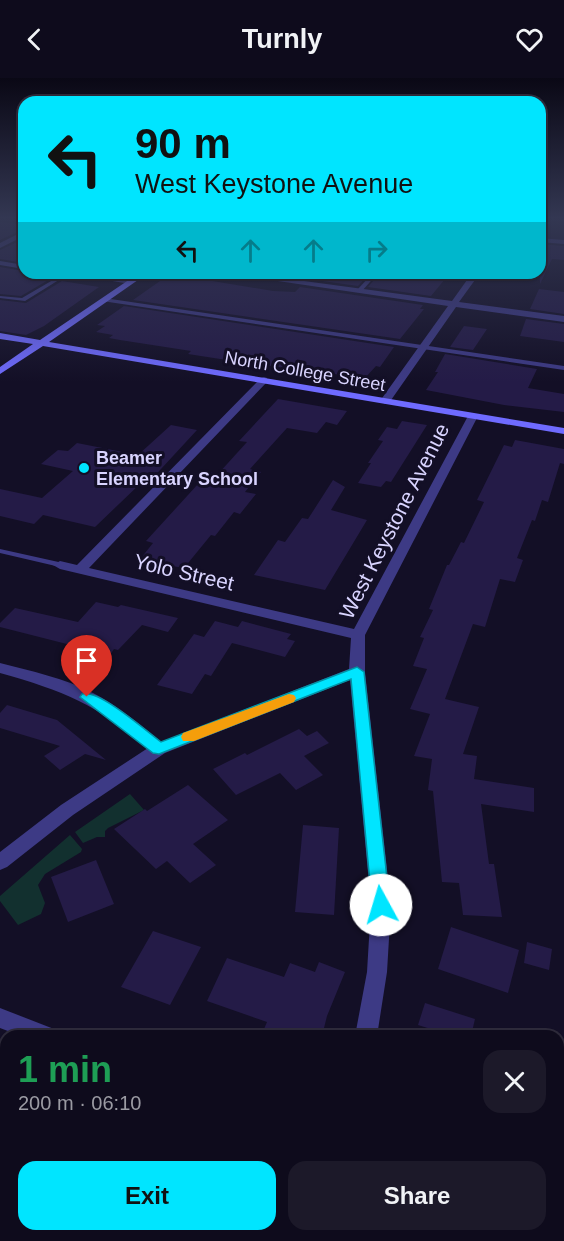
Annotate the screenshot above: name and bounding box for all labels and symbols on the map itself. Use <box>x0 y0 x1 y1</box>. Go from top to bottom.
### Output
street label: North College Street <box>223 347 387 395</box>
street label: West Keystone Avenue <box>335 419 453 623</box>
place label: Beamer Elementary School <box>96 448 258 489</box>
marker: Beamer Elementary School <box>77 461 91 475</box>
street label: Yolo Street <box>132 549 236 595</box>
pin <box>61 635 112 697</box>
position arrow <box>349 873 413 937</box>

